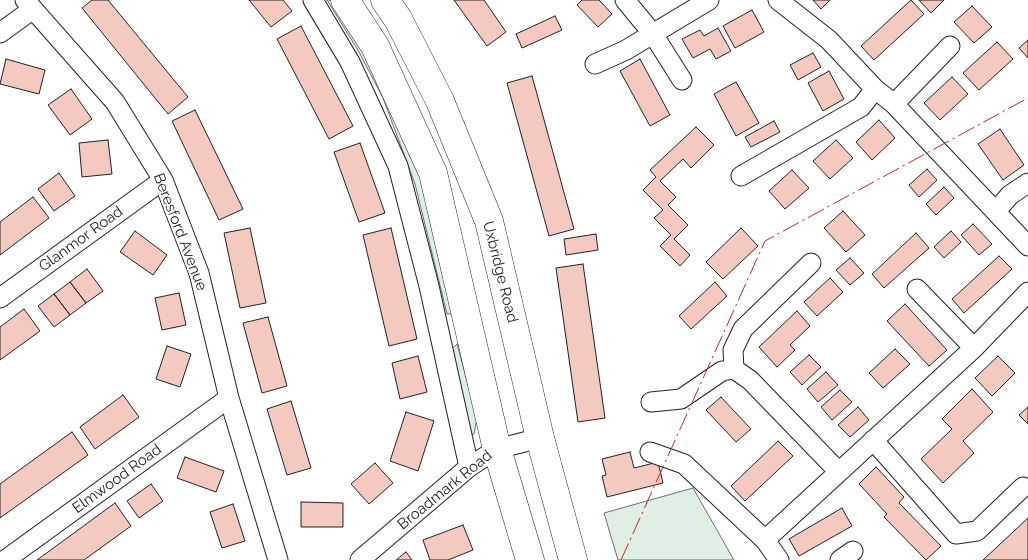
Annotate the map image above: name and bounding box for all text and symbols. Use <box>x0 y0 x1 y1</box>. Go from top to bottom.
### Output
street label: Beresford Avenue <box>149 171 211 293</box>
street label: Glanmor Road <box>35 202 127 276</box>
street label: Uxbridge Road <box>479 219 521 325</box>
street label: Elmwood Road <box>69 441 165 517</box>
street label: Broadmark Road <box>394 446 496 534</box>

